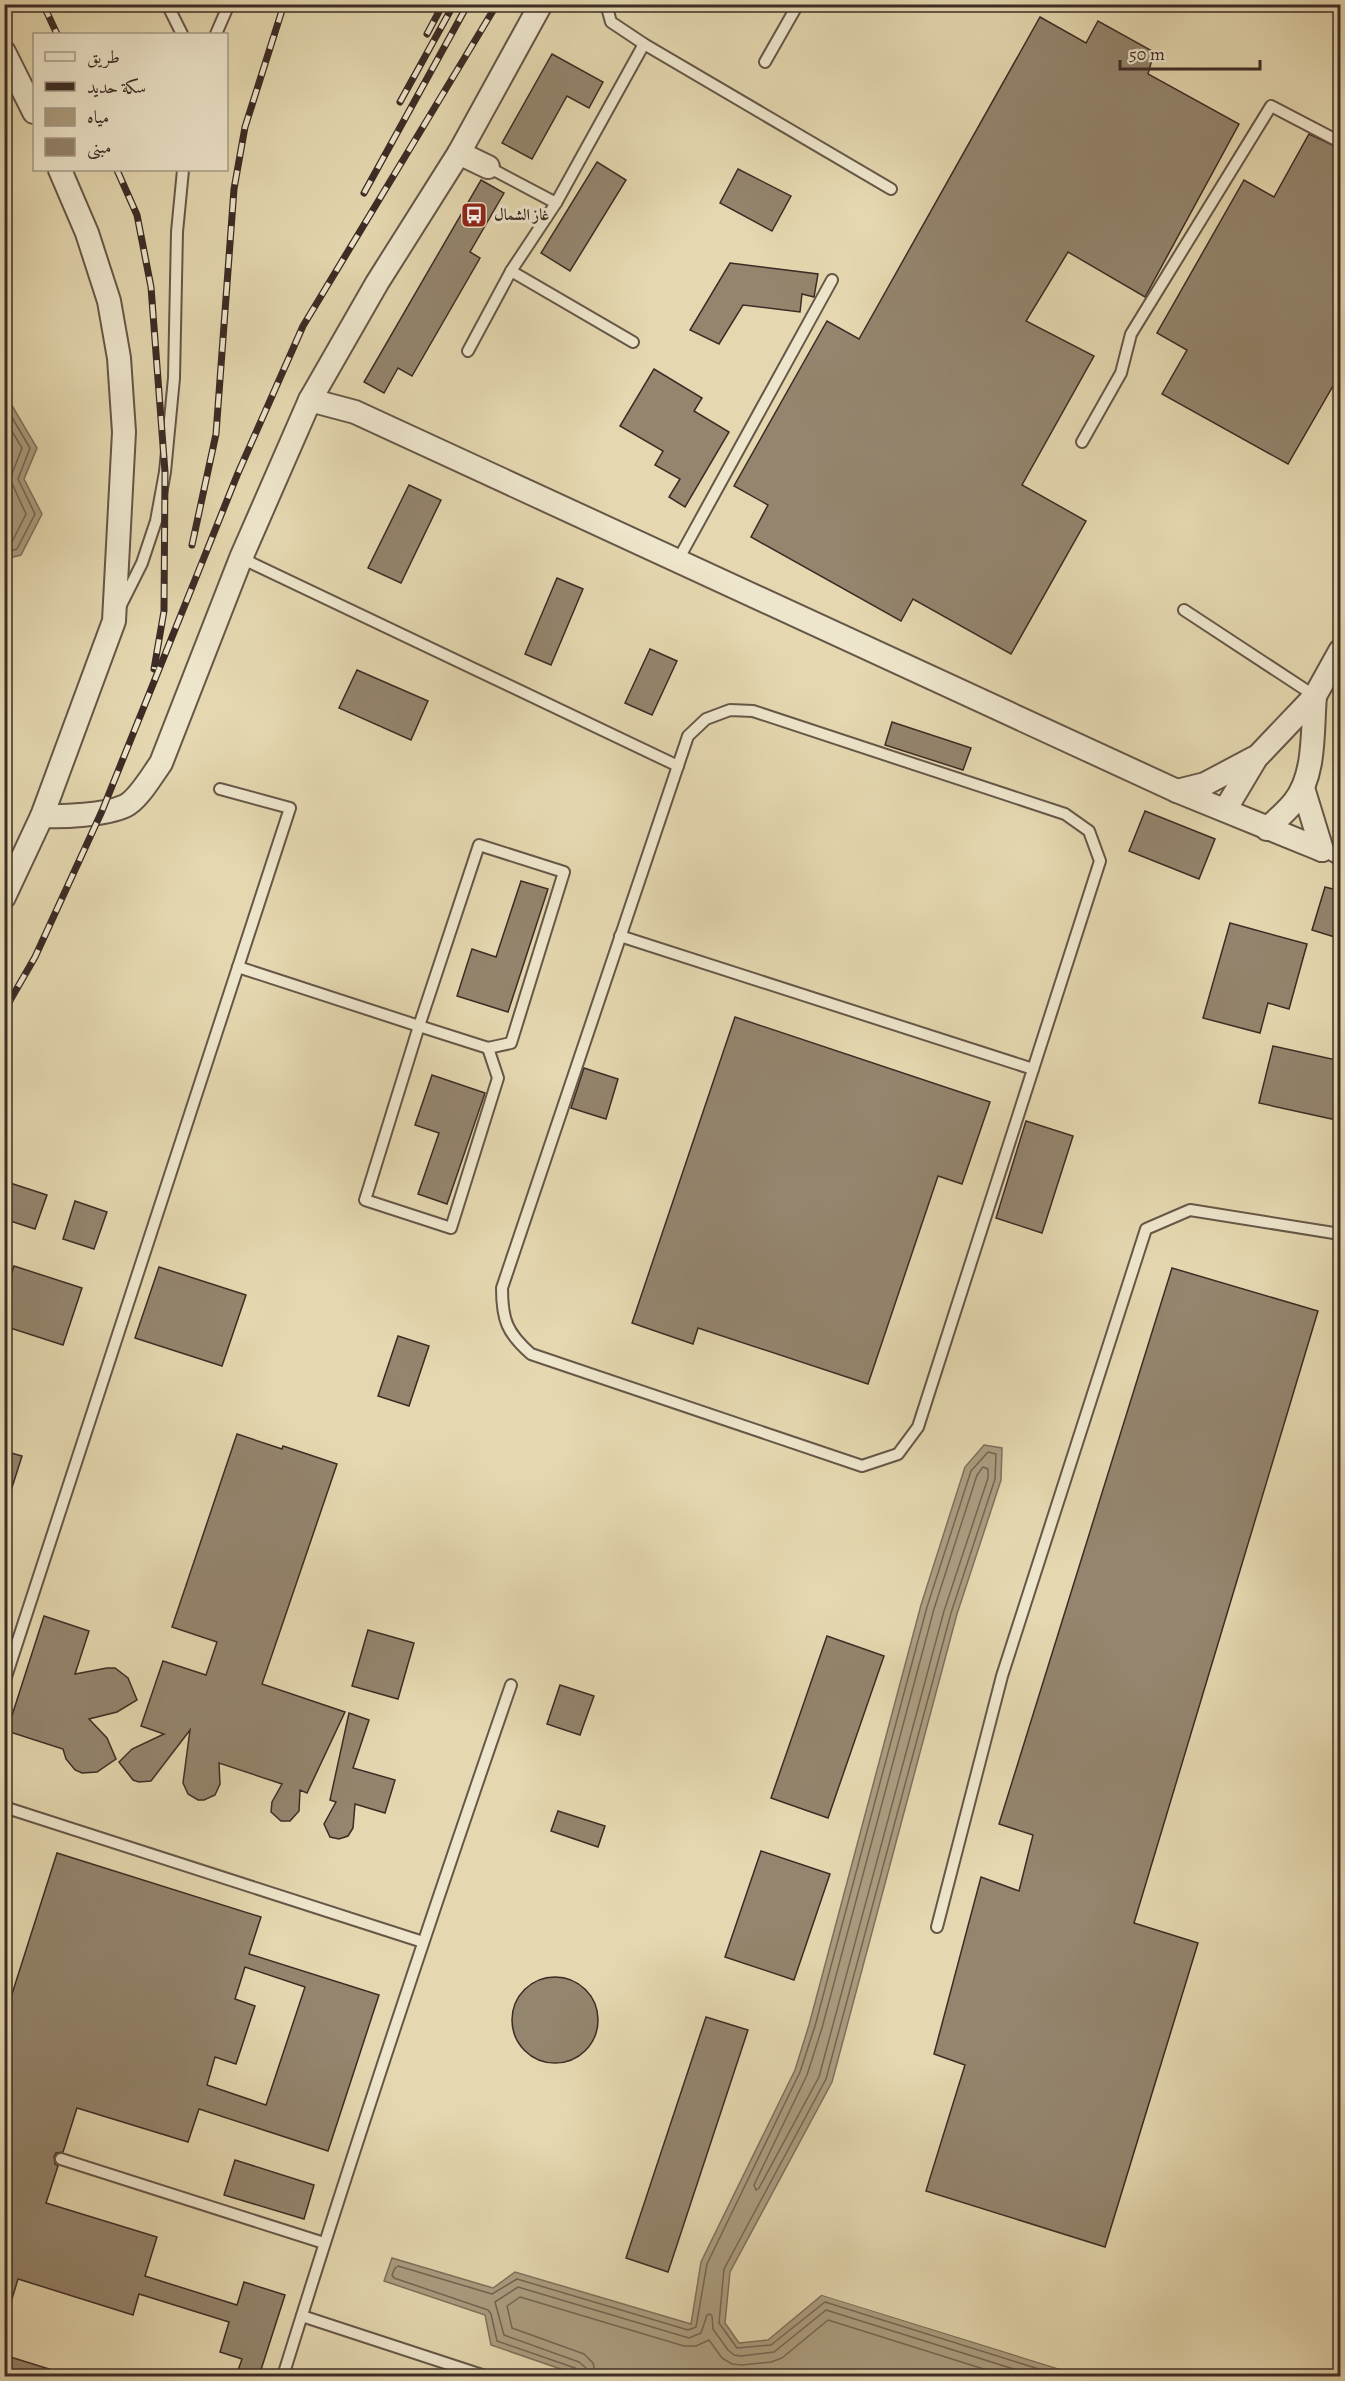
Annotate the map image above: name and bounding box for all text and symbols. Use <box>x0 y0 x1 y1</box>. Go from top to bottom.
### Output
legend <box>33 33 228 171</box>
scale bar <box>1120 33 1260 71</box>
text: 50 m <box>1129 42 1165 66</box>
text: طريق <box>87 45 120 69</box>
text: سكة حديد <box>87 75 146 99</box>
text: مياه <box>87 105 109 129</box>
text: مبنى <box>87 135 112 160</box>
bus stop icon: غاز الشمال <box>459 200 489 230</box>
place label: غاز الشمال <box>494 204 549 226</box>

